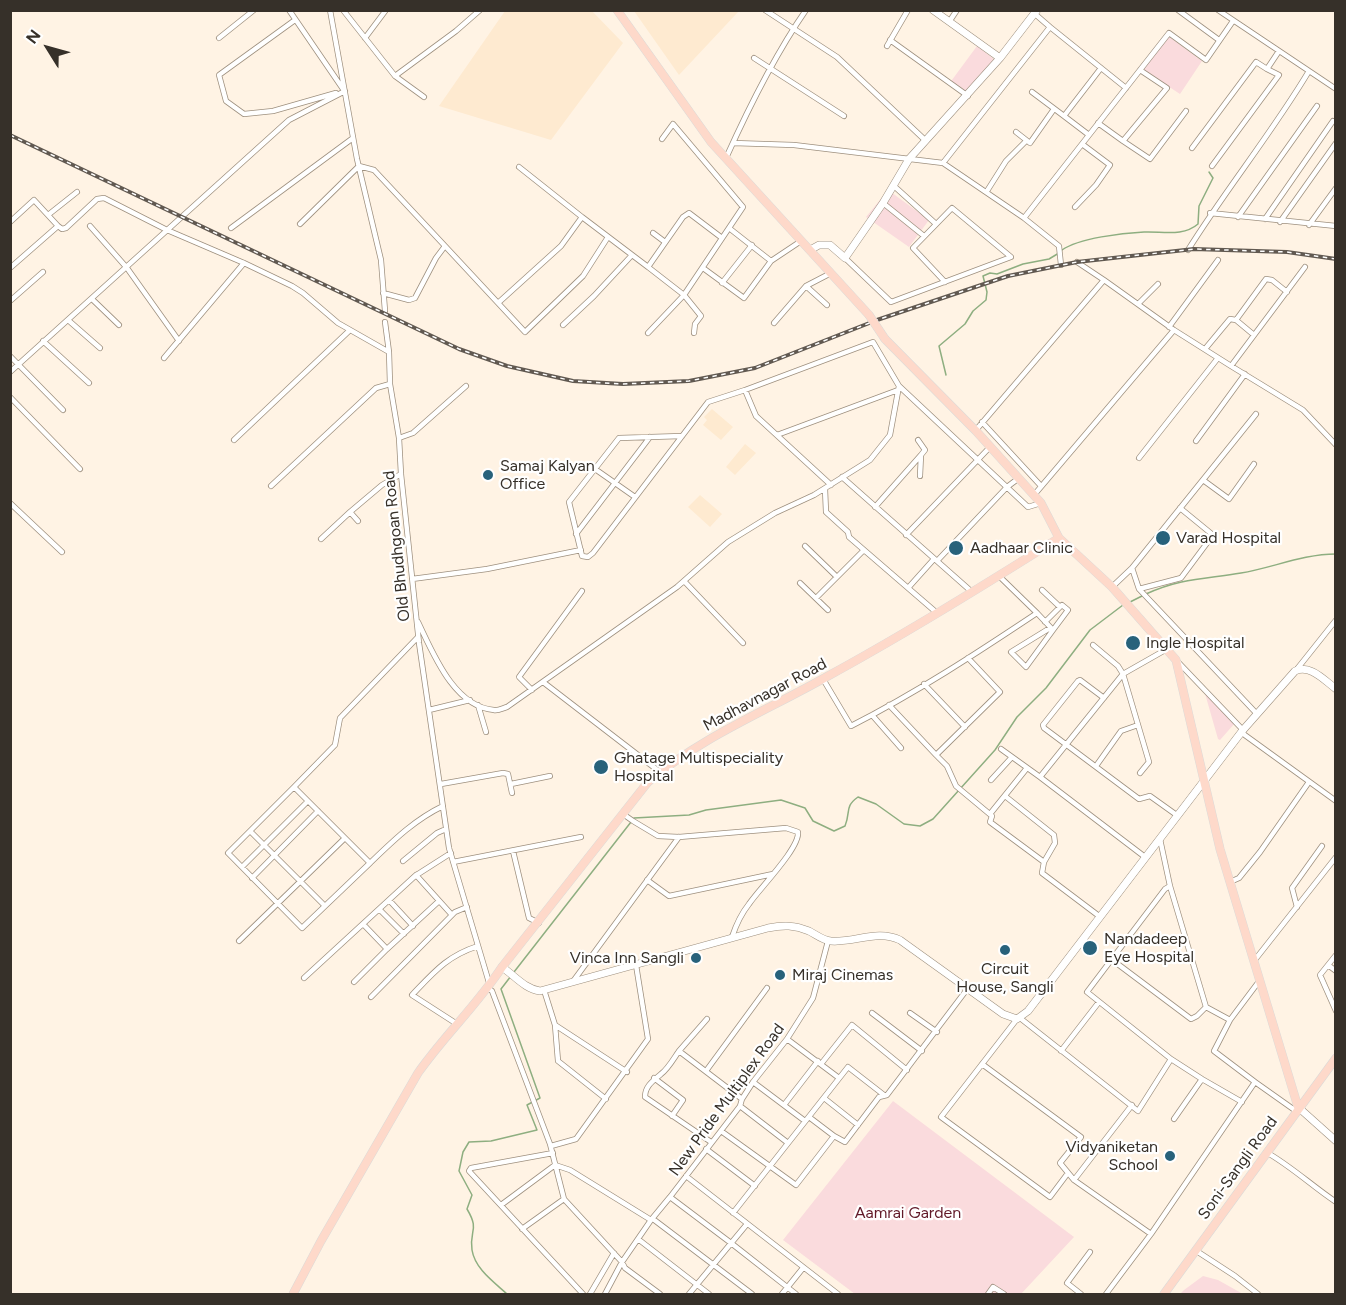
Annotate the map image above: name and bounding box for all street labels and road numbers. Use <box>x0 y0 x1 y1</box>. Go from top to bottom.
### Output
street label: Old Bhudhgoan Road <box>380 470 414 622</box>
street label: Madhavnagar Road <box>700 654 830 736</box>
street label: New Pride Multiplex Road <box>665 1020 789 1180</box>
street label: Soni-Sangli Road <box>1194 1113 1282 1223</box>

